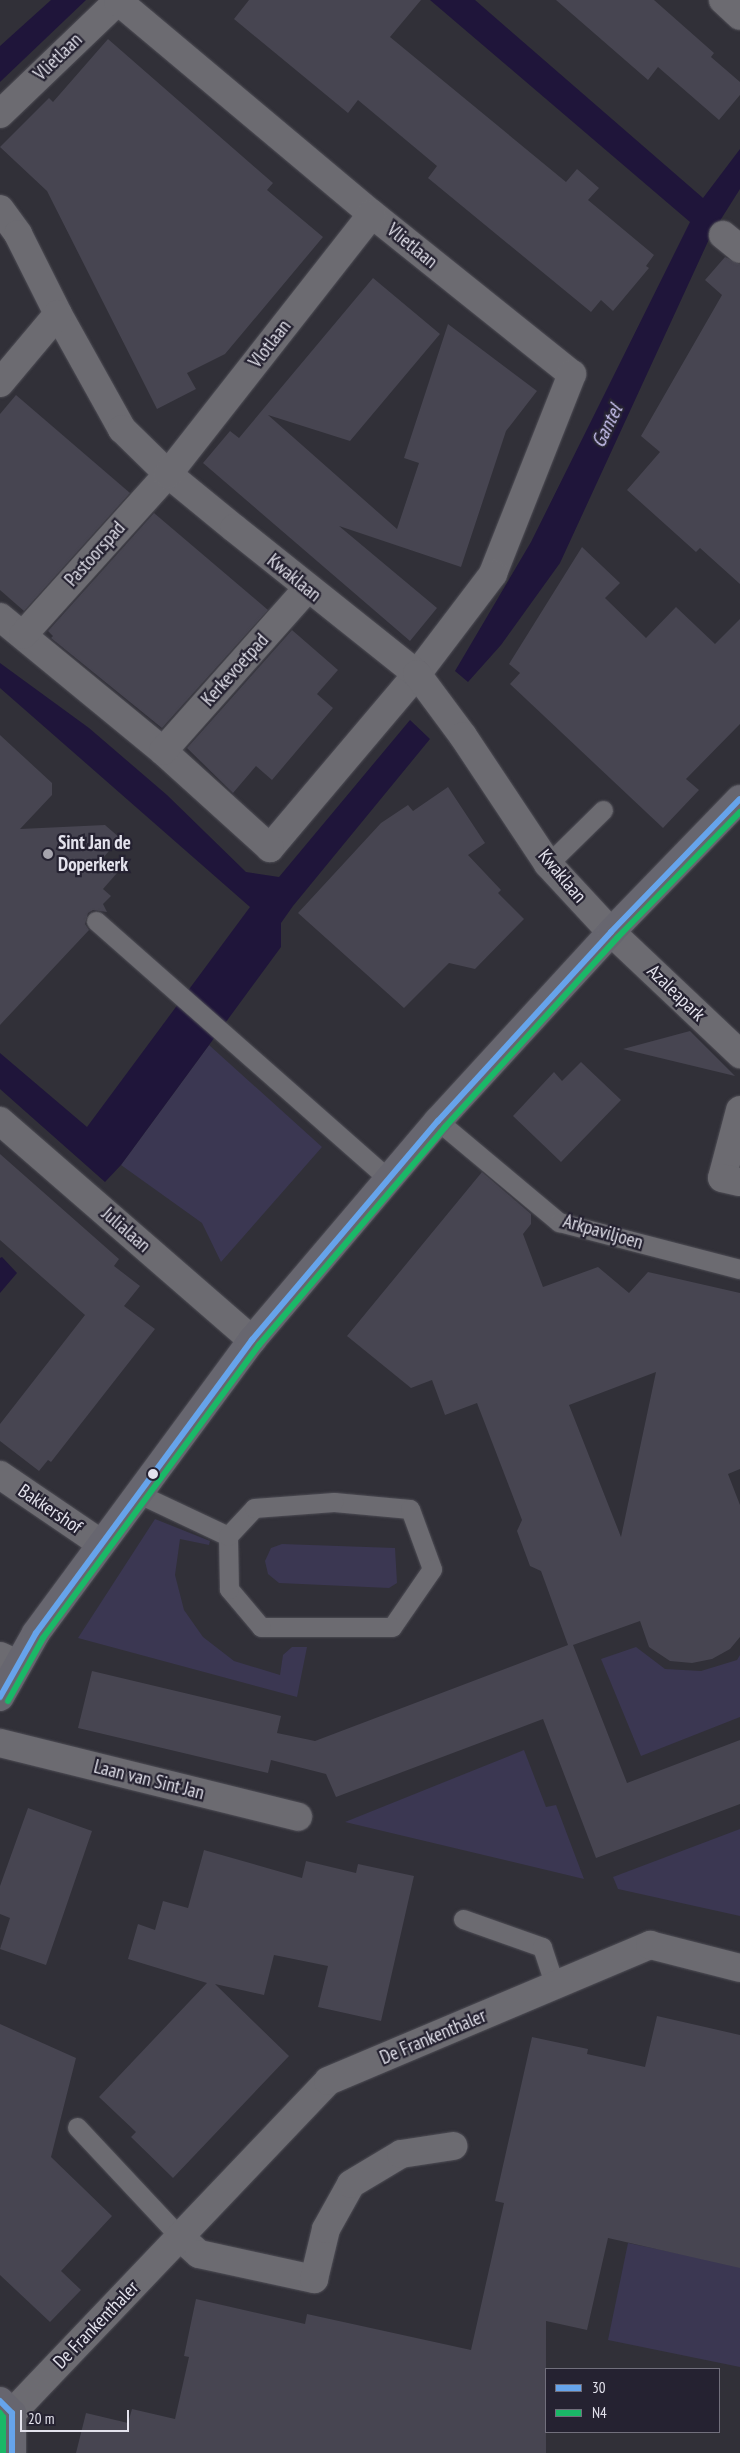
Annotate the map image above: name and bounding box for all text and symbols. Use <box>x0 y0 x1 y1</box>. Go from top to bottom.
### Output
street label: Vlietlaan <box>29 29 87 85</box>
street label: Vlietlaan <box>382 219 442 273</box>
street label: Vlotlaan <box>244 315 296 373</box>
water label: Gantel <box>586 401 628 451</box>
street label: Pastoorspad <box>60 517 130 591</box>
street label: Kwaklaan <box>262 549 326 607</box>
street label: Kerkevoetpad <box>197 629 273 711</box>
place label: Sint Jan de Doperkerk <box>58 832 131 876</box>
street label: Kwaklaan <box>533 845 591 907</box>
marker: Sint Jan de Doperkerk <box>42 848 54 860</box>
street label: Azaleapark <box>642 960 710 1026</box>
street label: Julialaan <box>97 1203 155 1257</box>
street label: Arkpaviljoen <box>561 1210 645 1254</box>
unlabelled marker <box>148 1469 158 1479</box>
street label: Bakkershof <box>14 1479 86 1539</box>
street label: Laan van Sint Jan <box>91 1755 207 1805</box>
street label: De Frankenthaler <box>377 2004 489 2070</box>
street label: De Frankenthaler <box>49 2276 143 2374</box>
legend <box>545 2368 720 2433</box>
text: 30 <box>592 2378 606 2397</box>
scale bar <box>22 2400 131 2432</box>
text: N4 <box>592 2403 607 2422</box>
text: 20 m <box>28 2409 54 2428</box>

